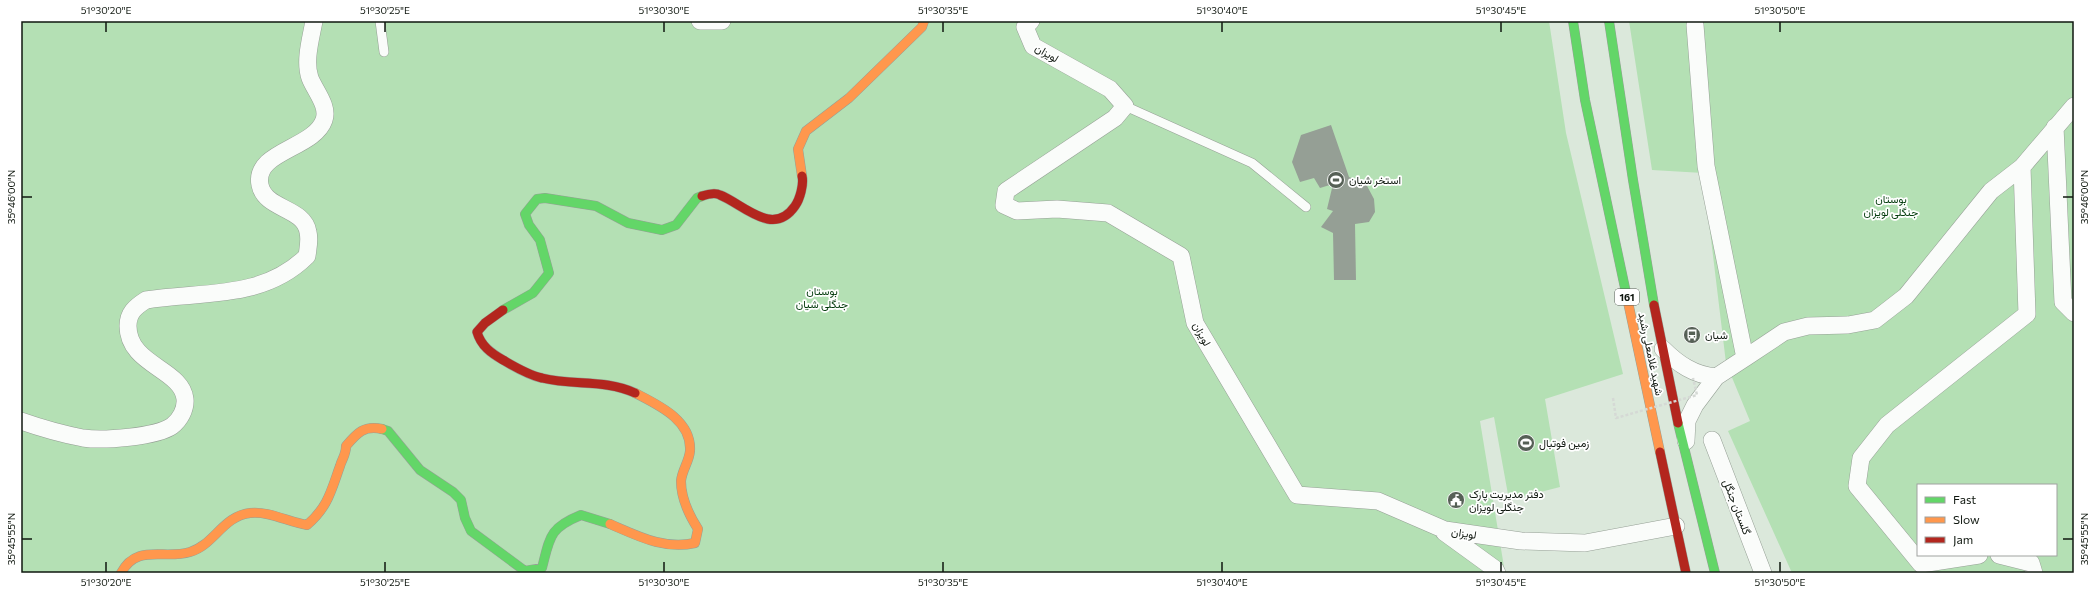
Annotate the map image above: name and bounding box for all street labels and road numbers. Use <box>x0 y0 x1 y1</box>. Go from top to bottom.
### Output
street label: لویزان <box>1033 40 1061 66</box>
road number: 161 <box>1615 289 1639 305</box>
street label: شهید غلامعلی رشید <box>1635 311 1667 397</box>
street label: لویزان <box>1190 320 1214 348</box>
street label: گلستان جنگل <box>1720 477 1754 537</box>
street label: لویزان <box>1450 524 1478 542</box>

